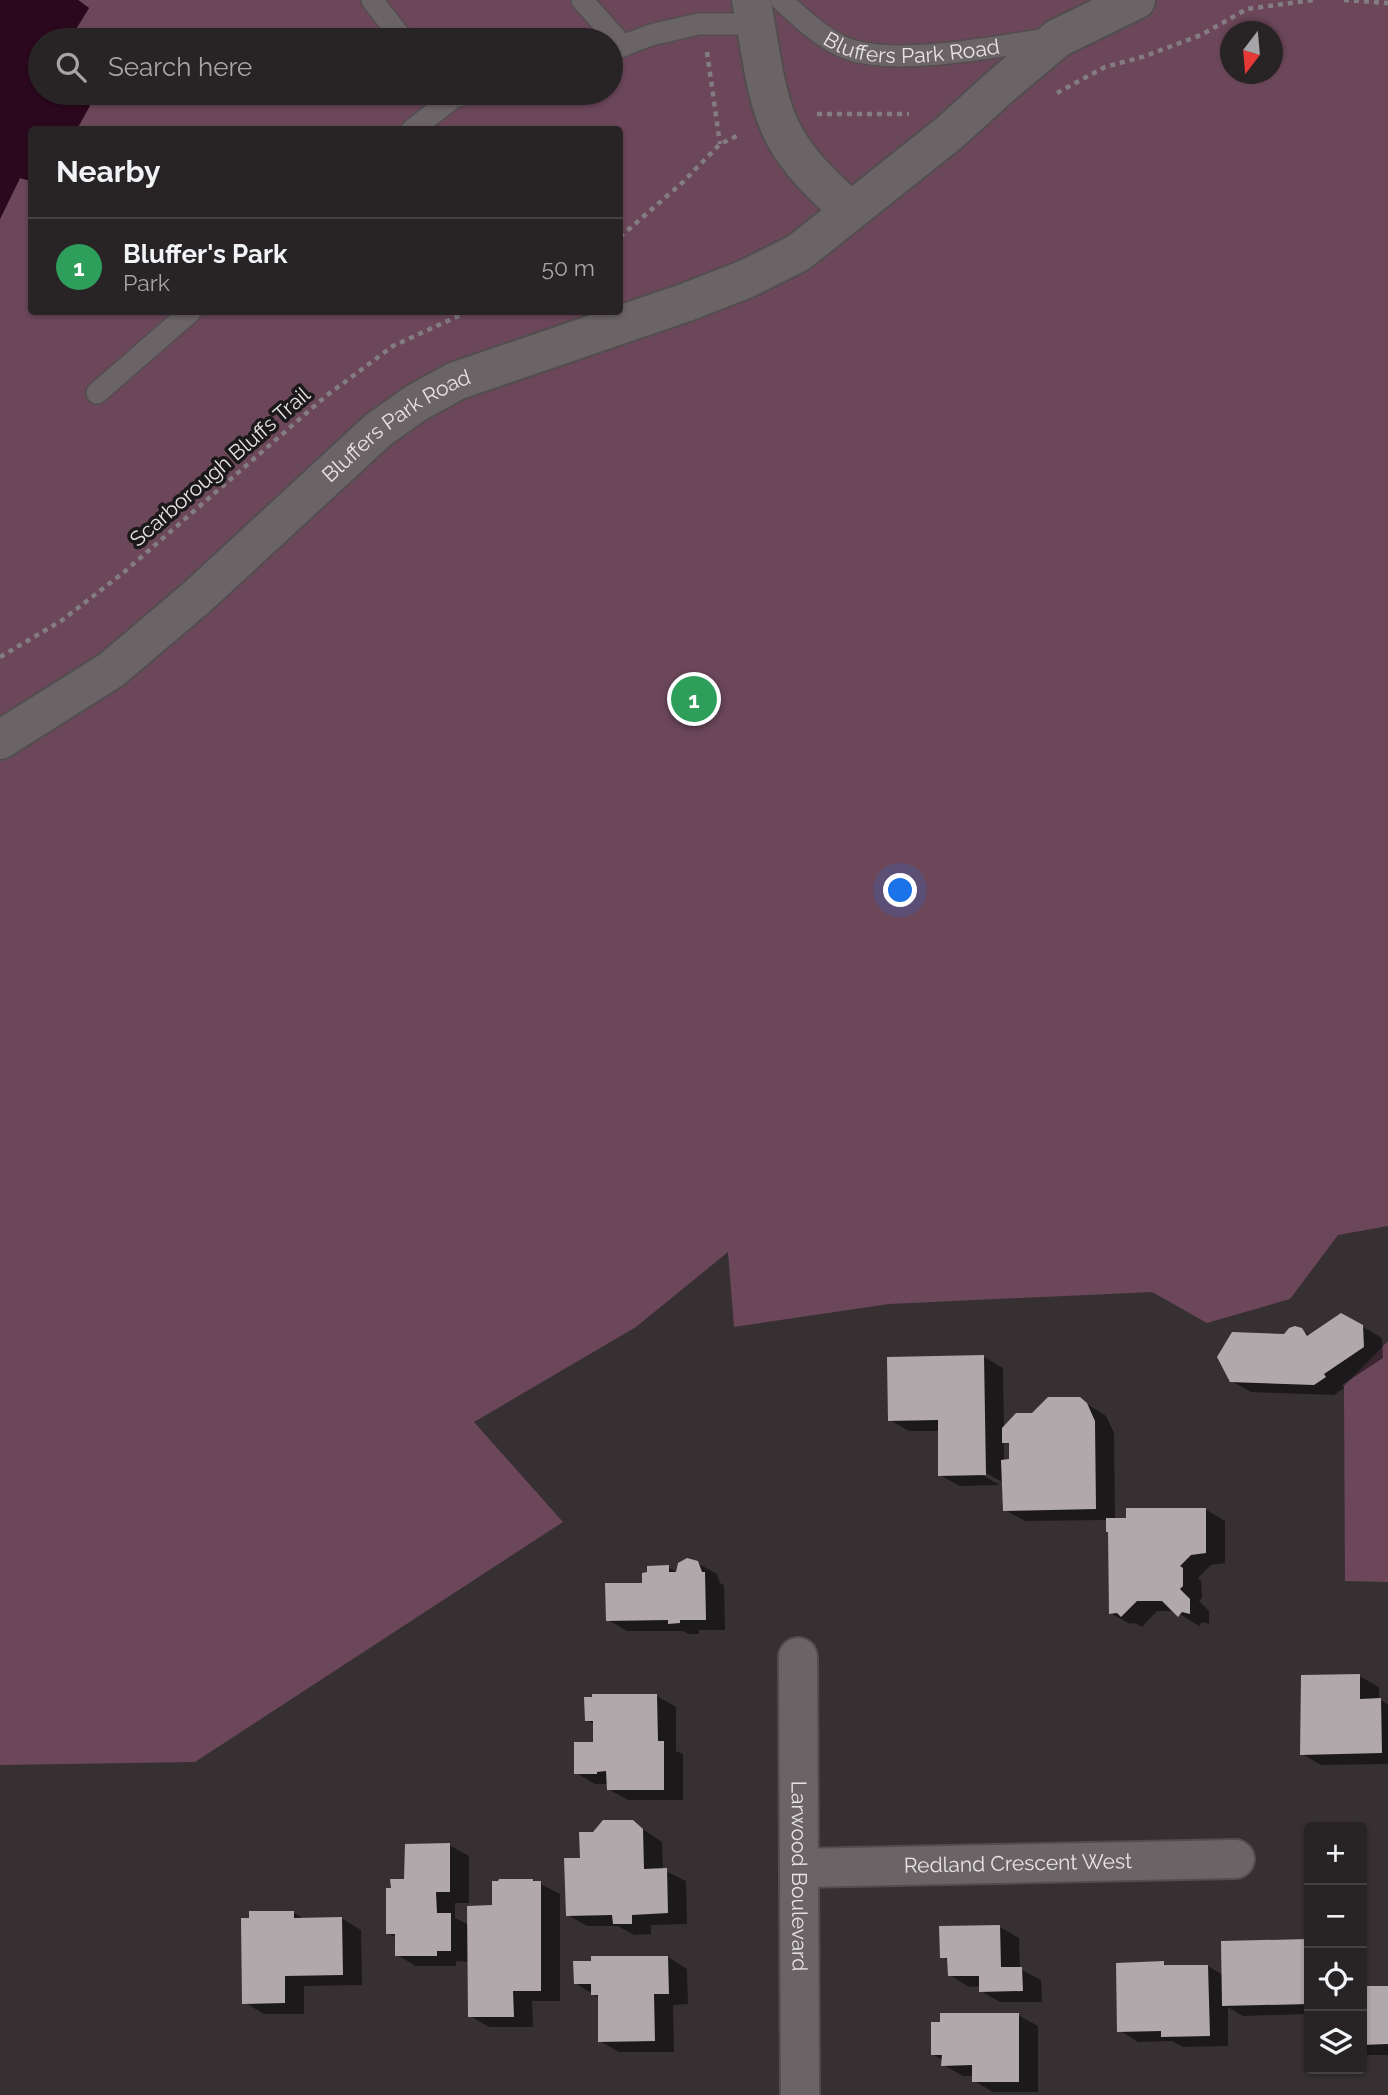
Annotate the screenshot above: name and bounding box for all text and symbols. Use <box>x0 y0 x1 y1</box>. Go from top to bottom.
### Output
north arrow <box>1220 21 1283 84</box>
street label: Bluffers Park Road <box>819 26 1001 68</box>
search box <box>28 28 623 105</box>
icon: search <box>52 48 90 86</box>
text: Search here <box>108 52 252 82</box>
text: Nearby <box>56 154 160 189</box>
text: Bluffer's Park <box>123 239 288 269</box>
text: 1 <box>73 254 85 281</box>
text: 50 m <box>541 254 595 281</box>
text: Park <box>123 269 170 296</box>
street label: Bluffers Park Road <box>317 364 474 487</box>
street label: Scarborough Bluffs Trail <box>125 381 315 552</box>
pin: 1 <box>671 673 717 725</box>
your location <box>883 873 917 907</box>
street label: Larwood Boulevard <box>787 1781 812 1971</box>
map controls <box>1304 1822 1367 2074</box>
button: + <box>1304 1822 1367 1885</box>
street label: Redland Crescent West <box>904 1848 1132 1878</box>
button: − <box>1304 1885 1367 1948</box>
button: locate <box>1304 1948 1367 2011</box>
button: layers <box>1304 2011 1367 2074</box>

